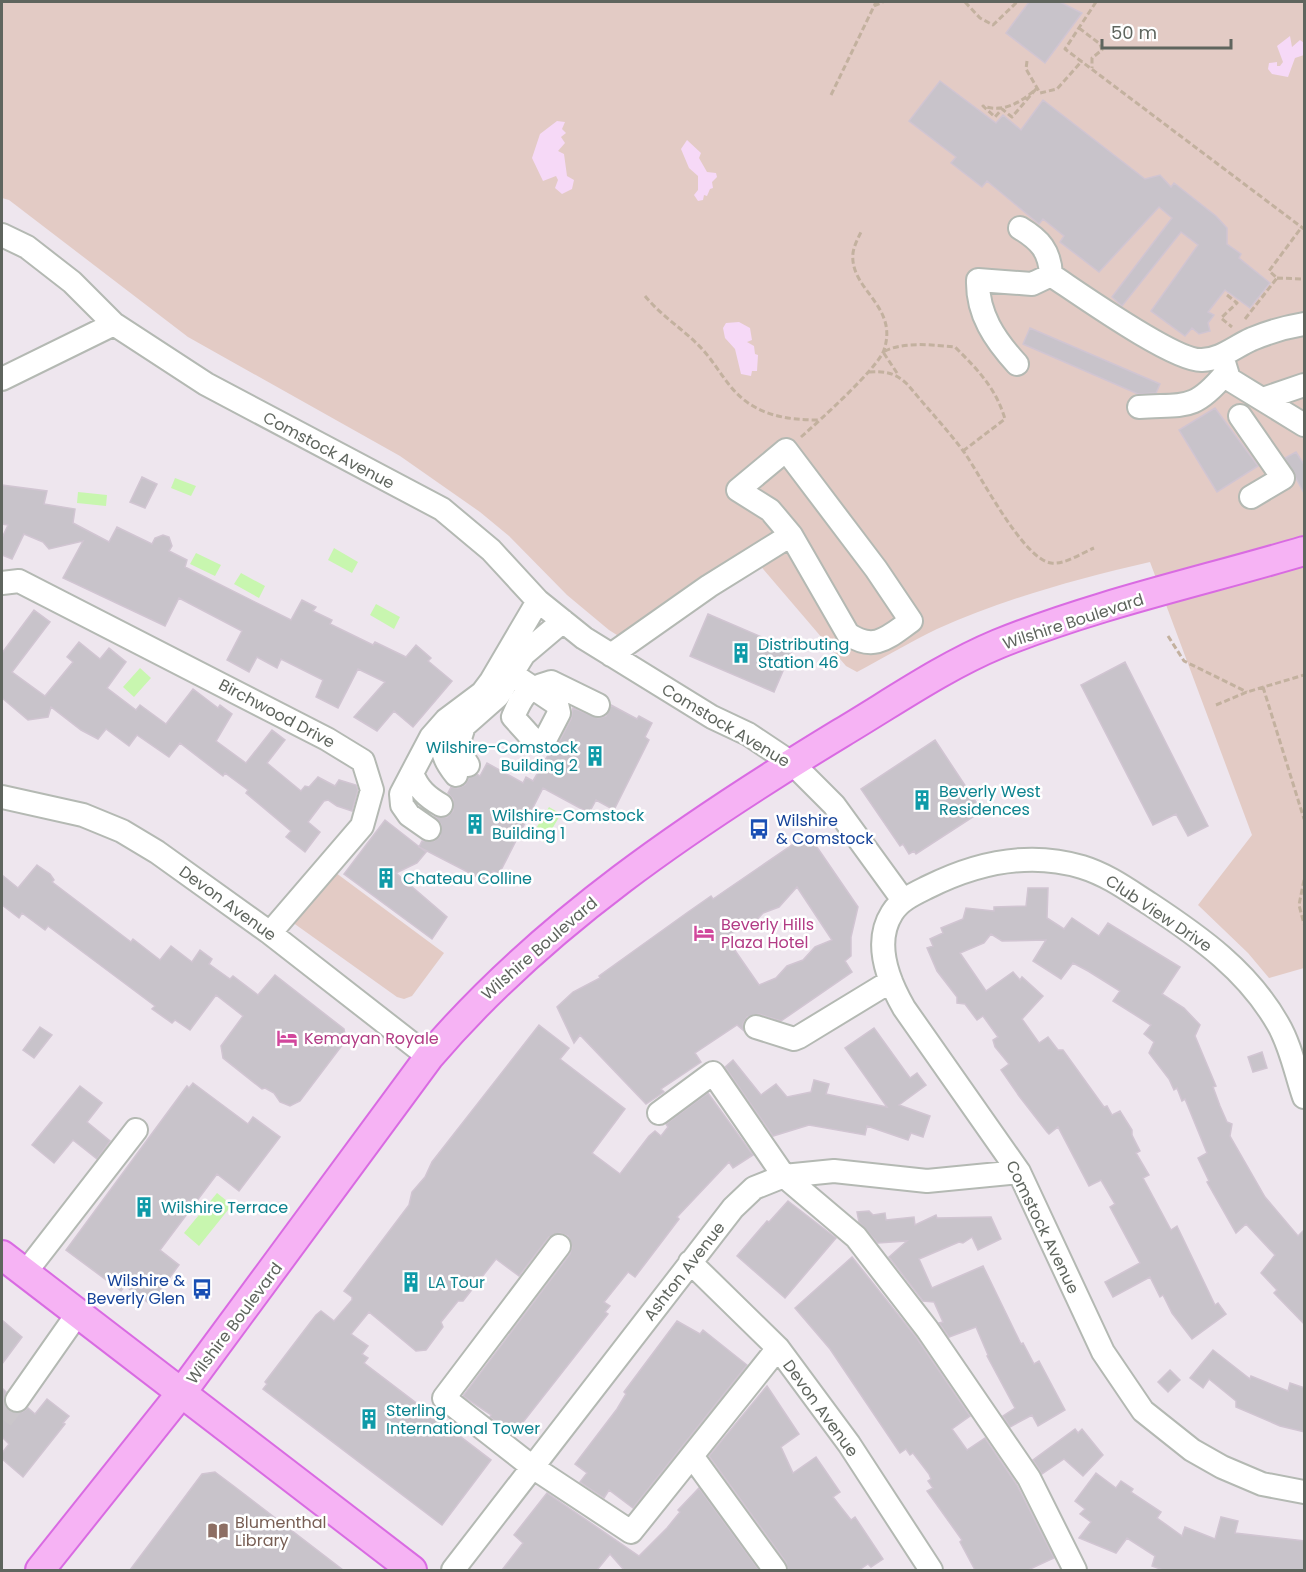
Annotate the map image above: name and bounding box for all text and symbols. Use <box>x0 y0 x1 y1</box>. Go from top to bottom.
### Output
scale bar <box>1102 12 1231 50</box>
text: 50 m <box>1111 20 1157 45</box>
street label: Comstock Avenue <box>259 406 399 495</box>
street label: Wilshire Boulevard <box>1000 588 1147 655</box>
place label: Distributing Station 46 <box>758 633 849 674</box>
building icon: Distributing Station 46 <box>729 641 753 665</box>
street label: Birchwood Drive <box>215 673 339 754</box>
street label: Comstock Avenue <box>657 678 794 773</box>
place label: Wilshire-Comstock Building 2 <box>426 736 579 777</box>
building icon: Wilshire-Comstock Building 2 <box>583 744 607 768</box>
place label: Beverly West Residences <box>939 780 1041 821</box>
building icon: Beverly West Residences <box>910 788 934 812</box>
place label: Wilshire-Comstock Building 1 <box>492 804 645 845</box>
place label: Wilshire & Comstock <box>776 809 874 850</box>
building icon: Wilshire-Comstock Building 1 <box>463 812 487 836</box>
bus stop icon: Wilshire & Comstock <box>747 817 771 841</box>
street label: Devon Avenue <box>174 860 281 947</box>
building icon: Chateau Colline <box>374 866 398 890</box>
place label: Chateau Colline <box>403 867 532 890</box>
street label: Club View Drive <box>1101 869 1217 958</box>
street label: Wilshire Boulevard <box>476 892 602 1005</box>
place label: Beverly Hills Plaza Hotel <box>721 913 814 954</box>
hotel icon: Beverly Hills Plaza Hotel <box>692 921 716 945</box>
hotel icon: Kemayan Royale <box>275 1026 299 1050</box>
place label: Kemayan Royale <box>304 1027 439 1050</box>
street label: Comstock Avenue <box>1000 1157 1085 1298</box>
building icon: Wilshire Terrace <box>132 1195 156 1219</box>
place label: Wilshire Terrace <box>161 1196 288 1219</box>
street label: Ashton Avenue <box>638 1217 730 1326</box>
street label: Wilshire Boulevard <box>181 1258 288 1389</box>
place label: Wilshire & Beverly Glen <box>87 1269 185 1310</box>
building icon: LA Tour <box>399 1270 423 1294</box>
place label: LA Tour <box>428 1271 485 1294</box>
bus stop icon: Wilshire & Beverly Glen <box>190 1277 214 1301</box>
street label: Devon Avenue <box>777 1355 864 1462</box>
place label: Sterling International Tower <box>386 1399 540 1440</box>
building icon: Sterling International Tower <box>357 1407 381 1431</box>
place label: Blumenthal Library <box>235 1511 326 1552</box>
library icon: Blumenthal Library <box>206 1519 230 1543</box>

